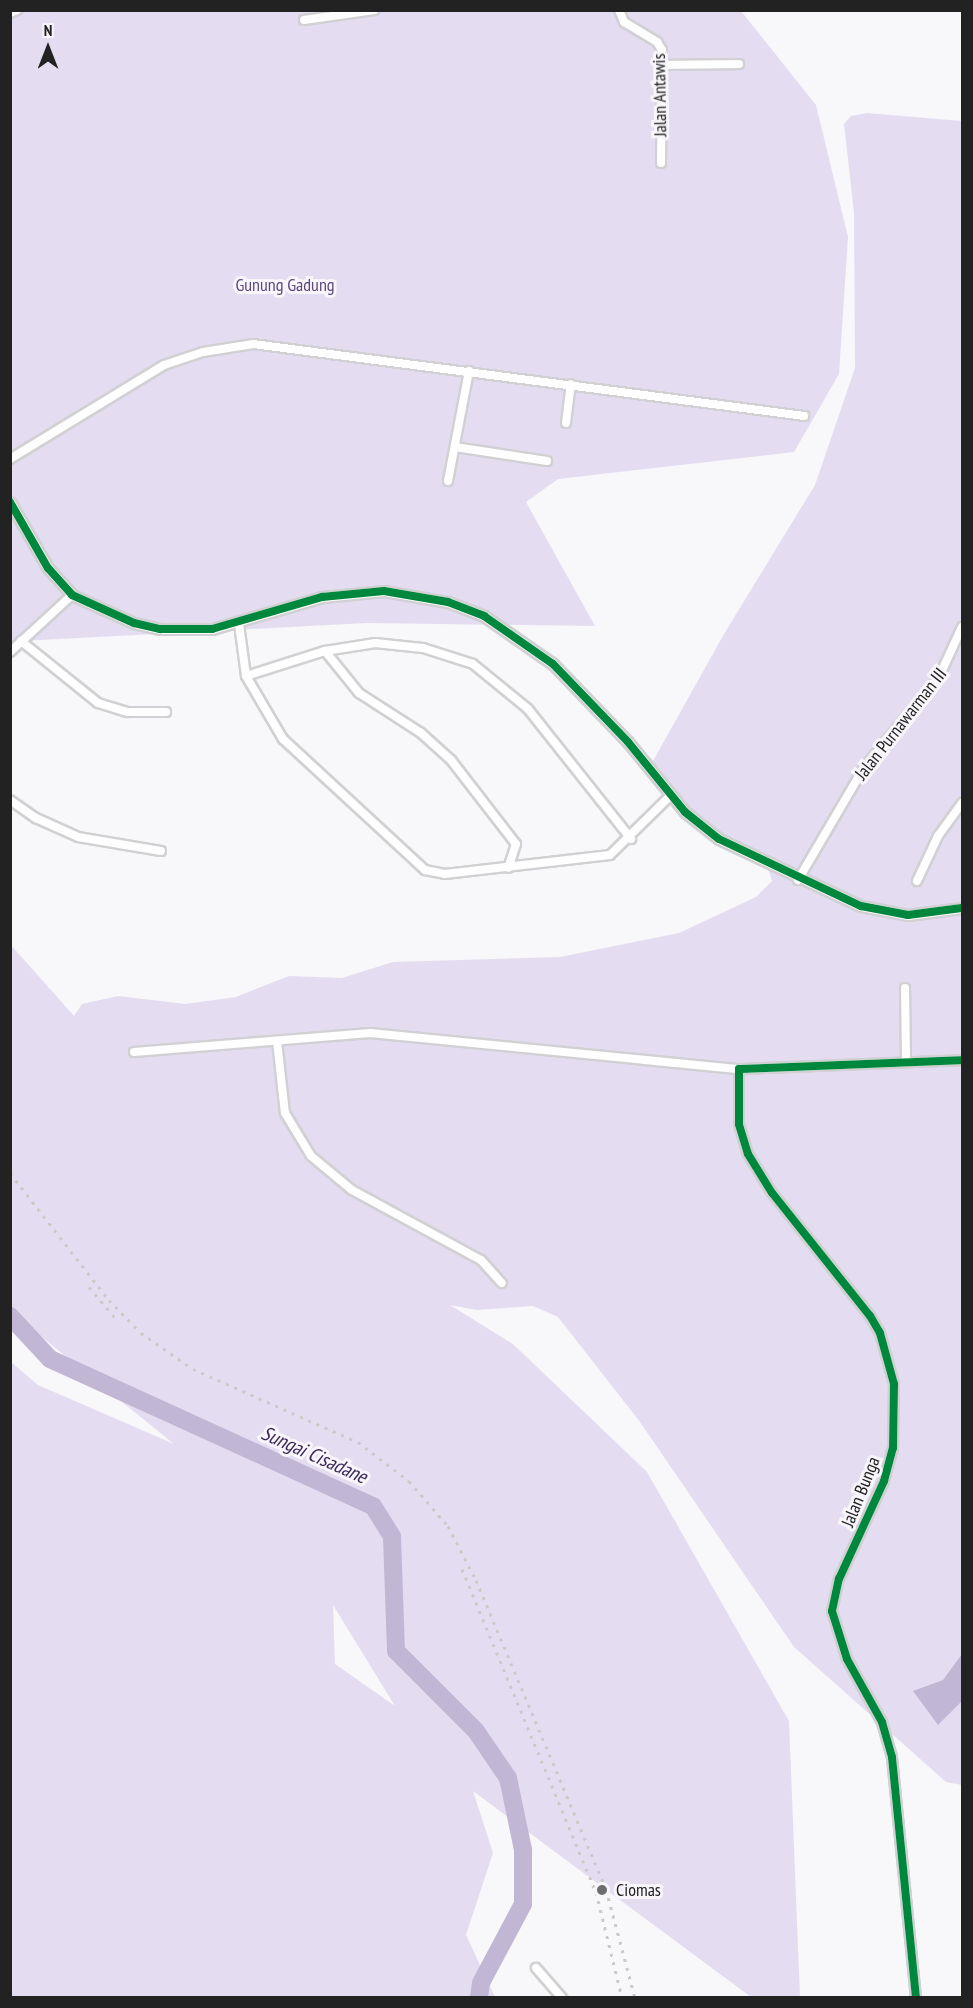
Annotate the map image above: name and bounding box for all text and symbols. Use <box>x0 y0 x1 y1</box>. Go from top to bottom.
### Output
north arrow <box>18 18 78 78</box>
text: N <box>44 20 52 40</box>
street label: Jalan Antawis <box>648 53 672 137</box>
park label: Gunung Gadung <box>235 274 335 296</box>
street label: Jalan Purnawarman III <box>851 664 951 784</box>
water label: Sungai Cisadane <box>257 1421 371 1489</box>
street label: Jalan Bunga <box>837 1454 885 1530</box>
place label: Ciomas <box>616 1879 661 1901</box>
marker: Ciomas <box>593 1881 611 1899</box>

